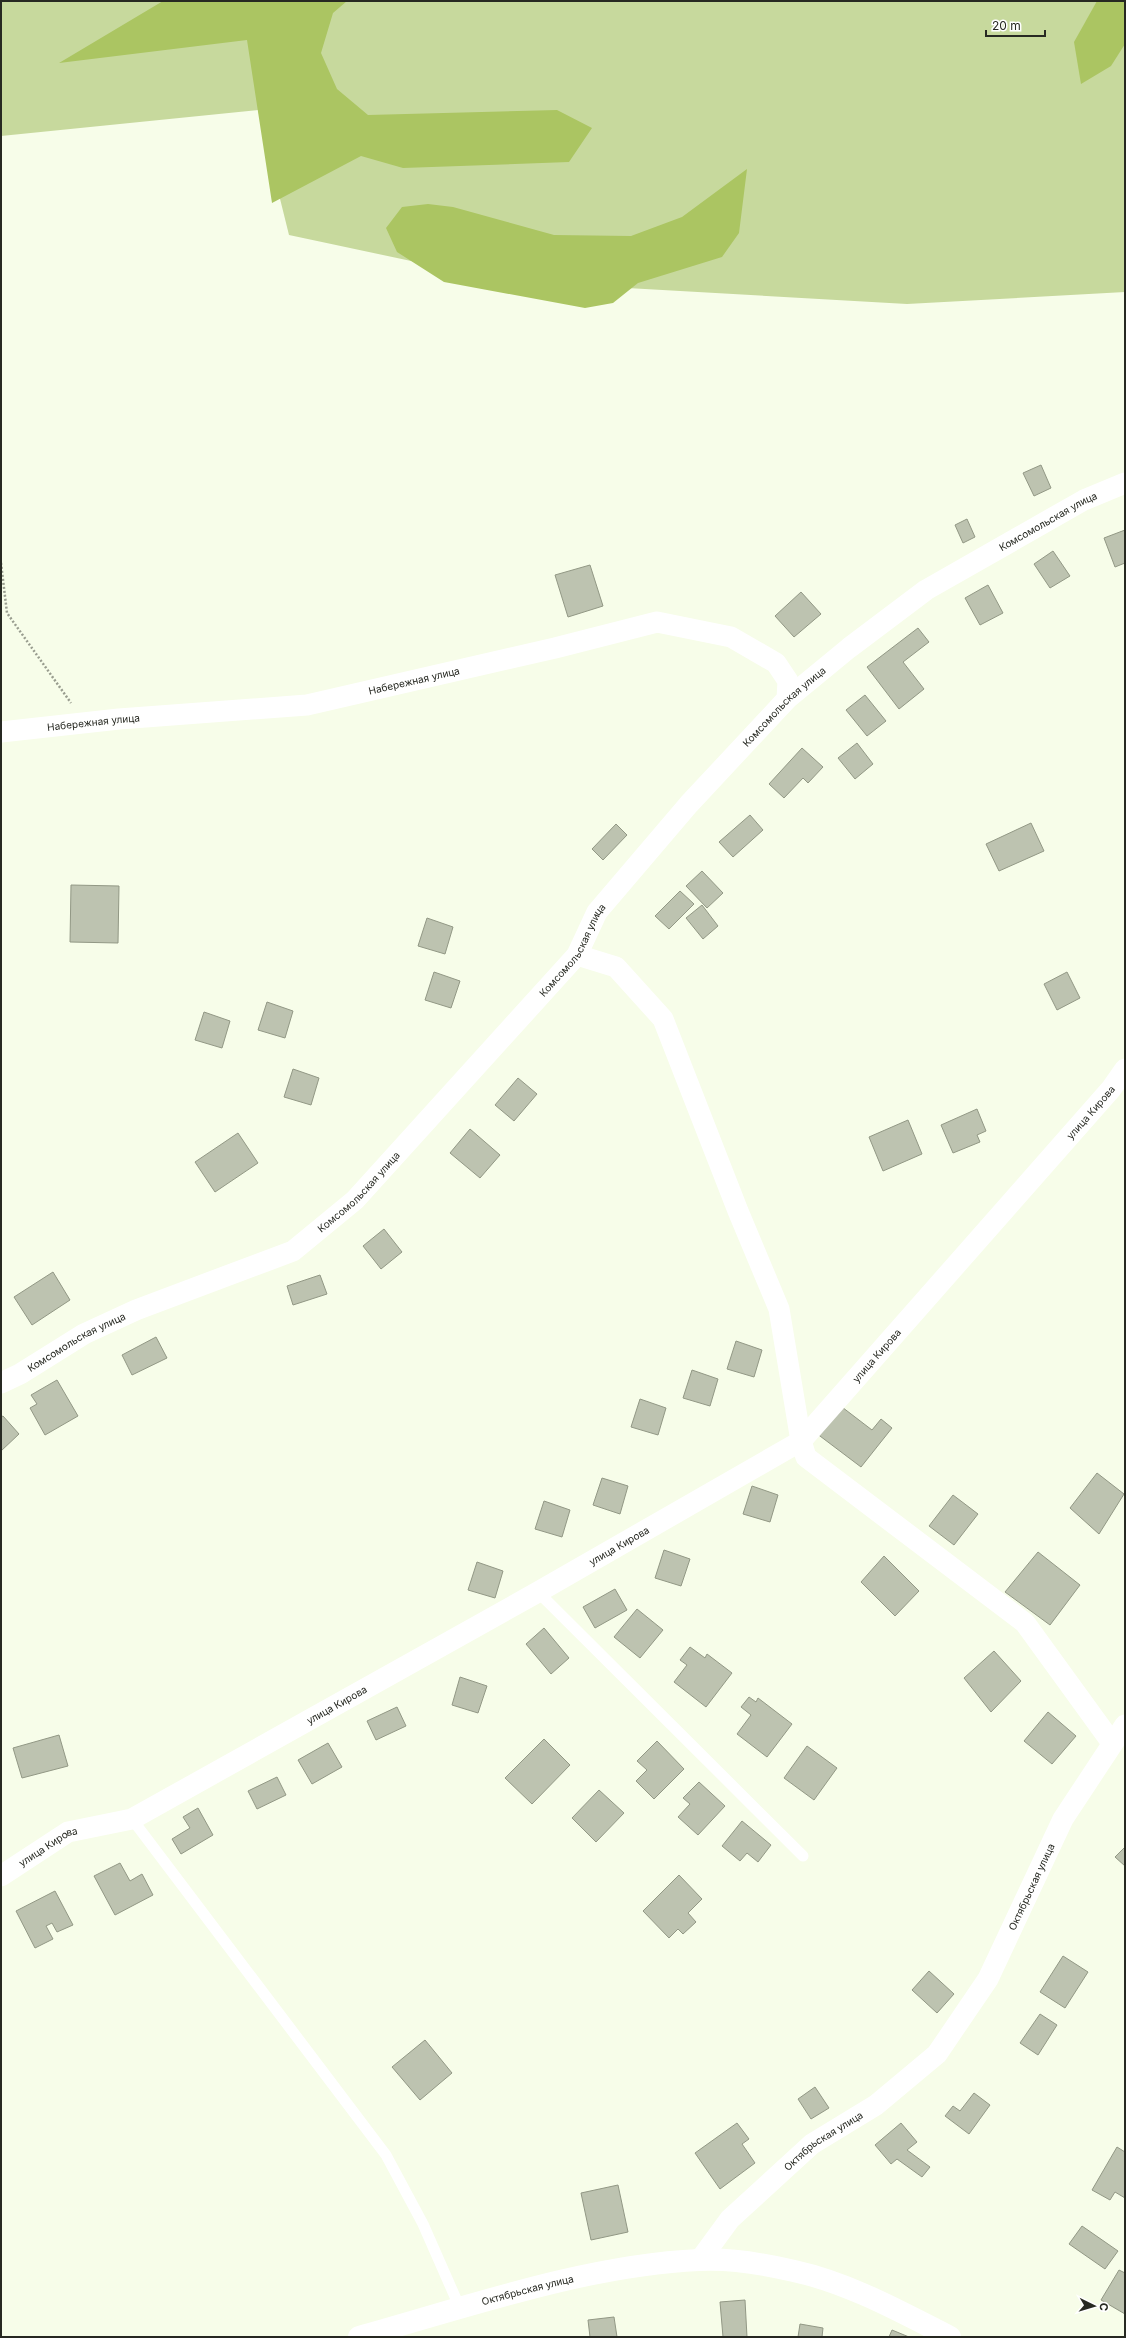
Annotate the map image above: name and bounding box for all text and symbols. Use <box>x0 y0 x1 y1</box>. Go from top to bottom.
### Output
scale bar <box>986 12 1045 38</box>
text: 20 m <box>992 18 1021 33</box>
street label: Комсомольская улица <box>997 489 1099 553</box>
street label: Набережная улица <box>367 664 461 697</box>
street label: Комсомольская улица <box>740 664 828 749</box>
street label: Набережная улица <box>47 711 140 733</box>
street label: Комсомольская улица <box>537 901 608 999</box>
street label: улица Кирова <box>1064 1083 1117 1141</box>
street label: Комсомольская улица <box>315 1149 402 1234</box>
street label: Комсомольская улица <box>25 1310 127 1374</box>
street label: улица Кирова <box>850 1326 903 1385</box>
street label: улица Кирова <box>587 1524 651 1567</box>
street label: улица Кирова <box>304 1683 369 1726</box>
street label: улица Кирова <box>16 1824 79 1869</box>
street label: Октябрьская улица <box>1006 1841 1057 1932</box>
street label: Октябрьская улица <box>781 2109 865 2173</box>
street label: Октябрьская улица <box>480 2272 575 2307</box>
north arrow <box>1074 2286 1114 2326</box>
text: С <box>1097 2302 1111 2312</box>

